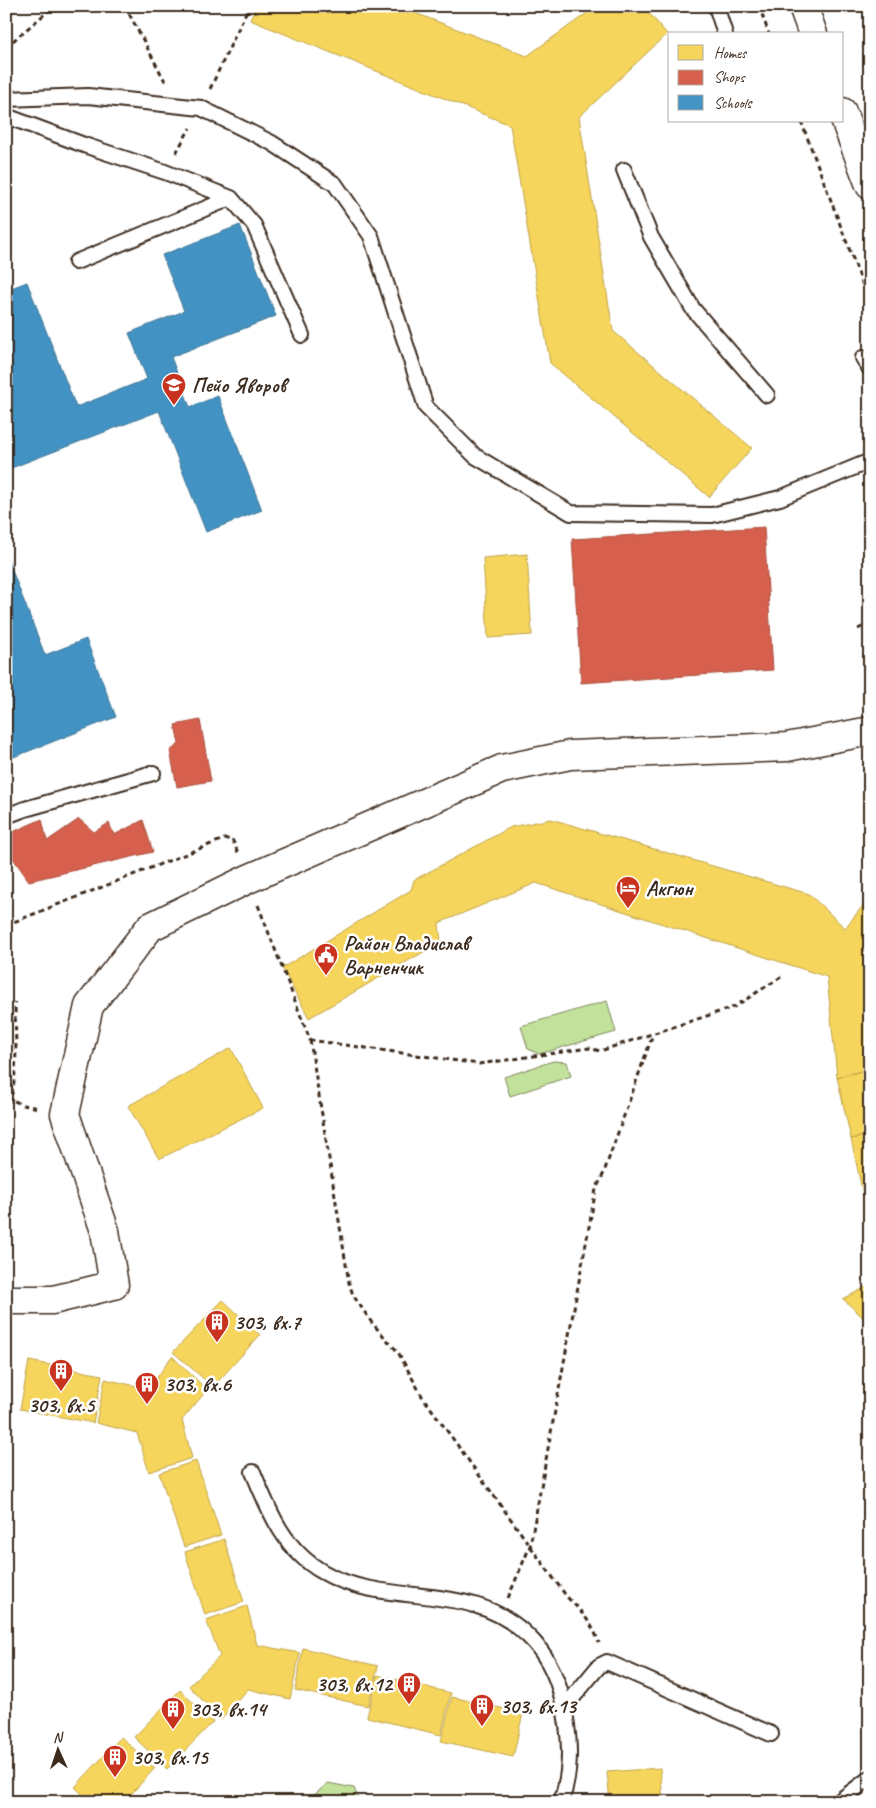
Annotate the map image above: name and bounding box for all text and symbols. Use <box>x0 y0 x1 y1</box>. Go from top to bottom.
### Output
legend <box>668 32 844 122</box>
text: Homes <box>714 44 748 63</box>
text: Shops <box>714 68 747 87</box>
text: Schools <box>714 94 753 113</box>
school or university icon: Пейо Яворов <box>161 372 187 406</box>
place label: Пейо Яворов <box>192 372 290 398</box>
hotel icon: Акгюн <box>615 875 641 909</box>
place label: Акгюн <box>646 875 694 901</box>
place label: Район Владислав Варненчик <box>344 930 473 980</box>
public building icon: Район Владислав Варненчик <box>313 942 339 976</box>
building icon: 303, вх.7 <box>204 1309 230 1343</box>
place label: 303, вх.7 <box>234 1309 303 1335</box>
building icon: 303, вх.5 <box>48 1358 74 1392</box>
building icon: 303, вх.6 <box>134 1371 160 1405</box>
place label: 303, вх.6 <box>164 1371 233 1397</box>
place label: 303, вх.5 <box>28 1392 96 1418</box>
place label: 303, вх.12 <box>316 1671 395 1697</box>
building icon: 303, вх.12 <box>396 1671 422 1705</box>
building icon: 303, вх.13 <box>469 1693 495 1727</box>
place label: 303, вх.13 <box>500 1693 579 1719</box>
building icon: 303, вх.14 <box>160 1696 186 1730</box>
place label: 303, вх.14 <box>190 1696 269 1722</box>
north arrow <box>32 1726 82 1776</box>
text: N <box>53 1729 64 1746</box>
building icon: 303, вх.15 <box>102 1744 128 1778</box>
place label: 303, вх.15 <box>132 1744 210 1770</box>

